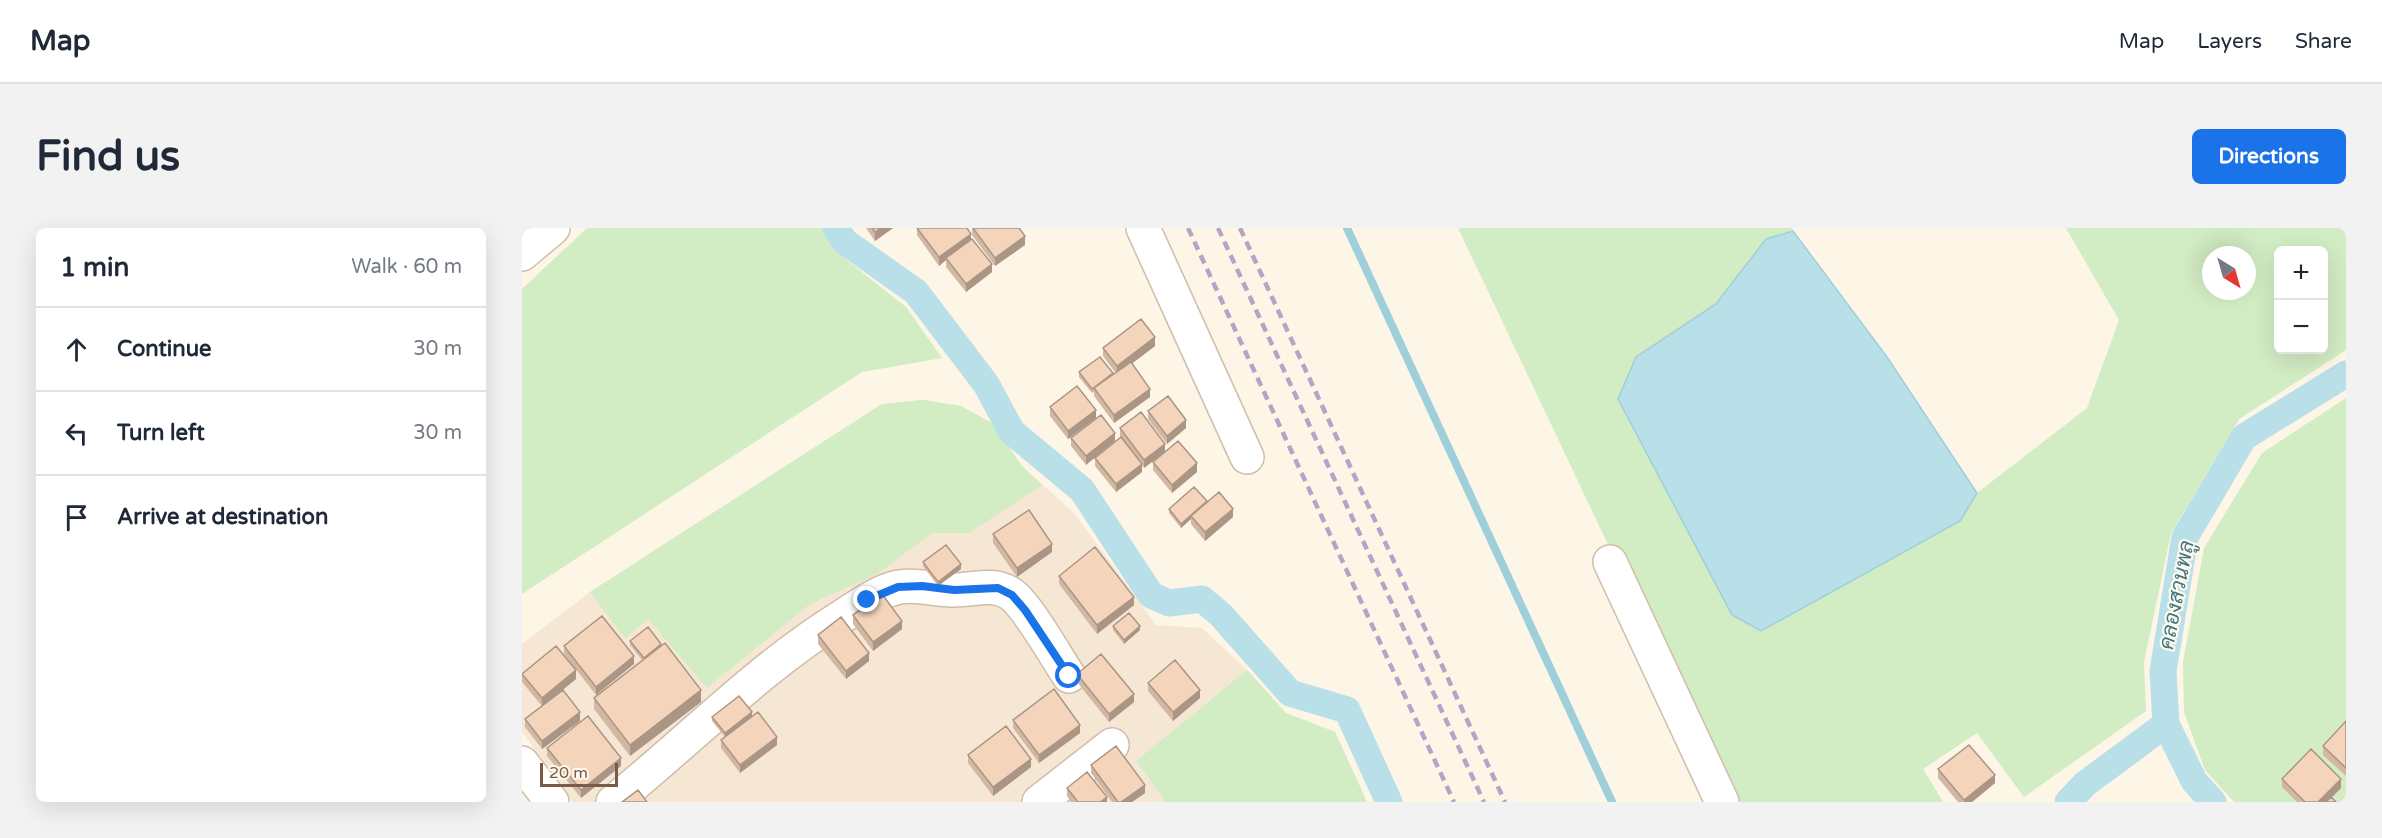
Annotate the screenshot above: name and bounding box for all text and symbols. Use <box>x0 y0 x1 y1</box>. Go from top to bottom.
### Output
text: Map <box>30 24 90 58</box>
text: Map <box>2119 29 2164 54</box>
text: Layers <box>2197 29 2262 54</box>
text: Share <box>2295 29 2352 54</box>
button: Directions <box>2192 129 2346 184</box>
text: Find us <box>36 131 180 182</box>
north arrow <box>2202 246 2256 300</box>
map controls <box>2274 246 2328 354</box>
button: + <box>2274 246 2328 300</box>
text: 1 min <box>60 252 129 283</box>
text: Walk · 60 m <box>351 255 462 279</box>
button: − <box>2274 300 2328 354</box>
icon: ahead <box>60 333 93 366</box>
text: Continue <box>117 336 212 362</box>
text: 30 m <box>413 337 462 361</box>
icon: left <box>60 417 93 450</box>
text: Turn left <box>117 420 205 446</box>
text: 30 m <box>413 421 462 445</box>
icon: arrive <box>60 501 93 534</box>
text: Arrive at destination <box>117 504 328 530</box>
water label: คลองสวนพลู <box>2154 538 2202 652</box>
route end <box>853 586 879 612</box>
route start <box>1055 662 1081 688</box>
scale bar <box>540 760 618 788</box>
text: 20 m <box>549 763 588 783</box>

